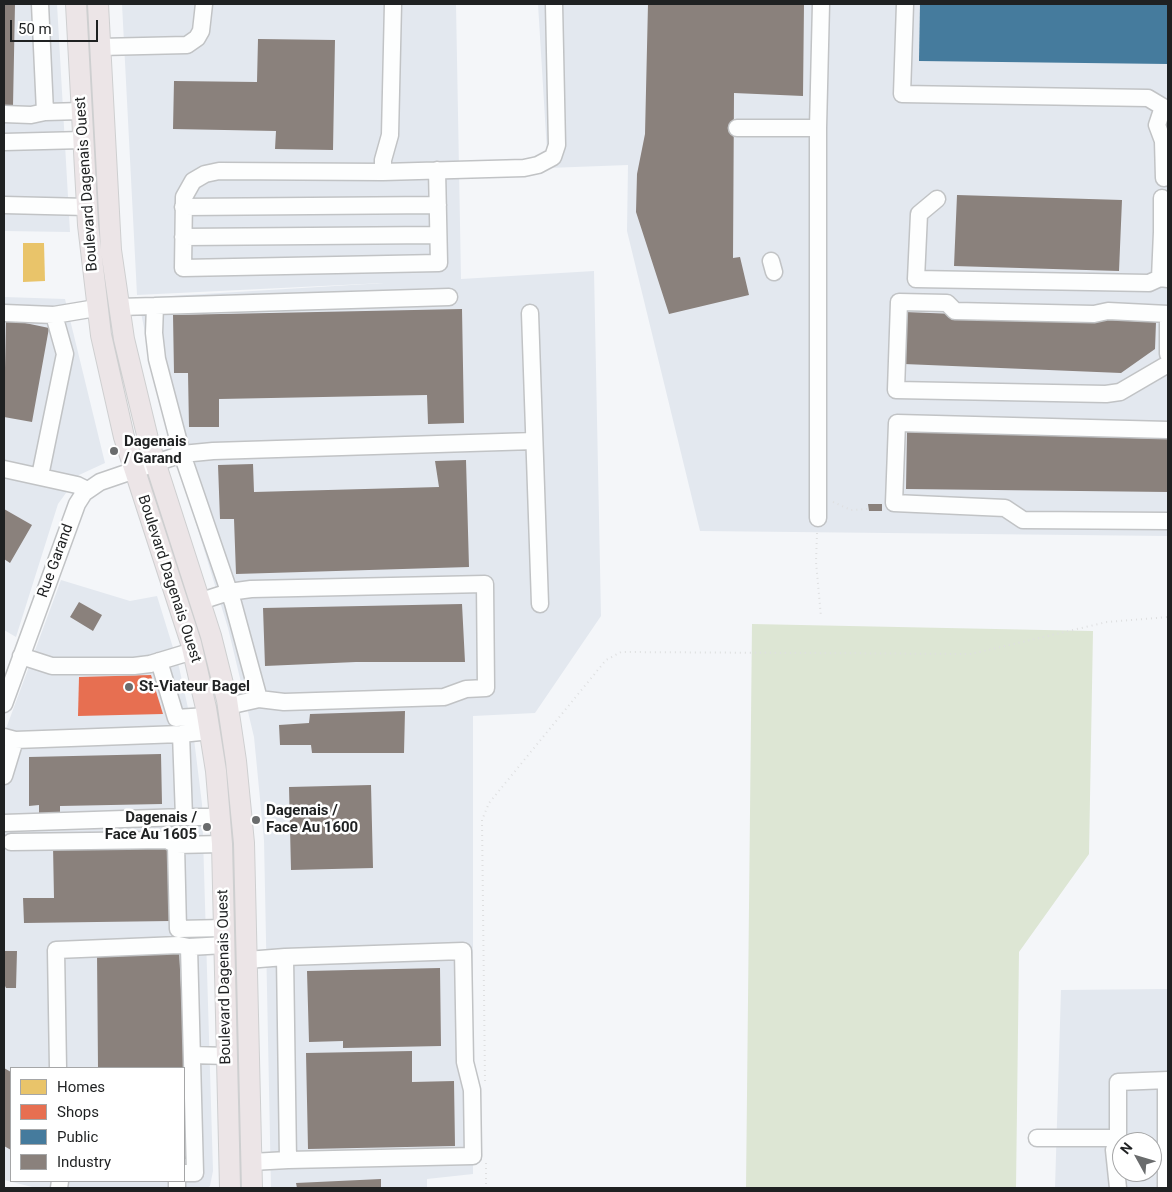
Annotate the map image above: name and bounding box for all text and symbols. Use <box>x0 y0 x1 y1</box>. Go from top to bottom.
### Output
scale bar <box>12 10 100 42</box>
text: 50 m <box>18 20 52 38</box>
street label: Boulevard Dagenais Ouest <box>72 96 102 272</box>
place label: Dagenais / Garand <box>124 433 187 468</box>
marker: Dagenais / Garand <box>108 445 120 457</box>
street label: Boulevard Dagenais Ouest <box>133 493 205 665</box>
street label: Rue Garand <box>34 522 78 600</box>
place label: St-Viateur Bagel <box>139 678 250 696</box>
marker: St-Viateur Bagel <box>123 681 135 693</box>
place label: Dagenais / Face Au 1600 <box>266 802 358 837</box>
place label: Dagenais / Face Au 1605 <box>105 809 197 844</box>
marker: Dagenais / Face Au 1600 <box>250 814 262 826</box>
marker: Dagenais / Face Au 1605 <box>201 821 213 833</box>
street label: Boulevard Dagenais Ouest <box>214 889 236 1065</box>
legend <box>10 1067 185 1182</box>
text: Homes <box>57 1078 105 1096</box>
text: Shops <box>57 1103 99 1121</box>
text: Public <box>57 1128 98 1146</box>
north arrow <box>1112 1132 1162 1182</box>
text: N <box>1117 1139 1135 1157</box>
text: Industry <box>57 1153 111 1171</box>

